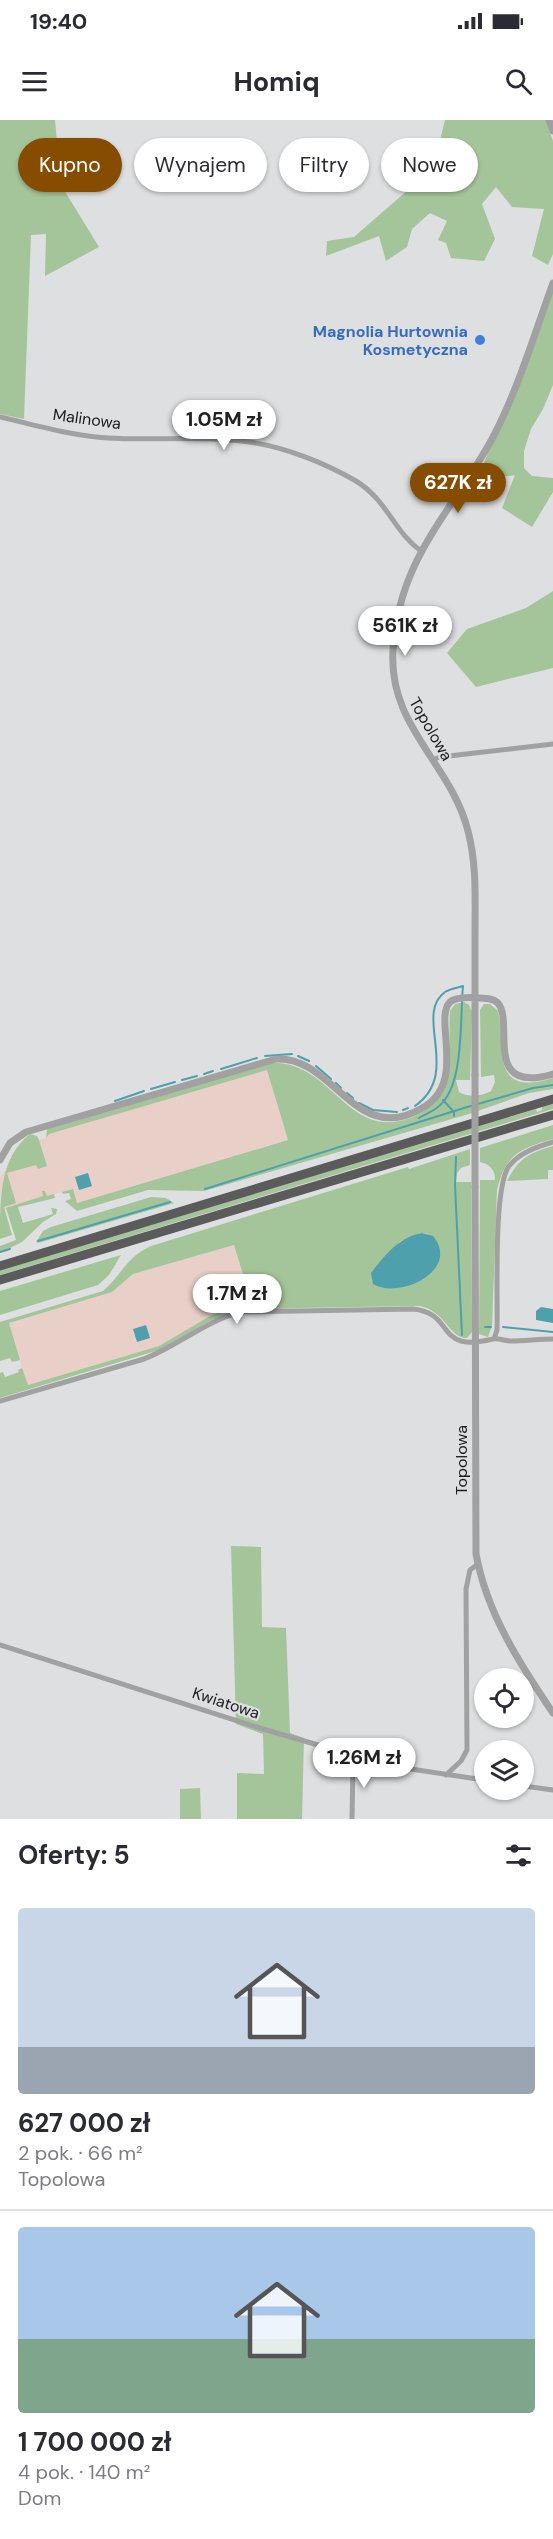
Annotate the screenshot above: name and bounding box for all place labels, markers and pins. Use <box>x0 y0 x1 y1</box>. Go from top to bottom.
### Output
place label: Magnolia Hurtownia Kosmetyczna <box>313 321 468 360</box>
marker: Magnolia Hurtownia Kosmetyczna <box>473 333 487 347</box>
pin: 1.05M zł <box>162 400 286 451</box>
pin: 627K zł <box>403 463 513 514</box>
pin: 561K zł <box>350 606 460 657</box>
pin: 1.7M zł <box>182 1274 292 1325</box>
pin: 1.26M zł <box>302 1738 426 1789</box>

